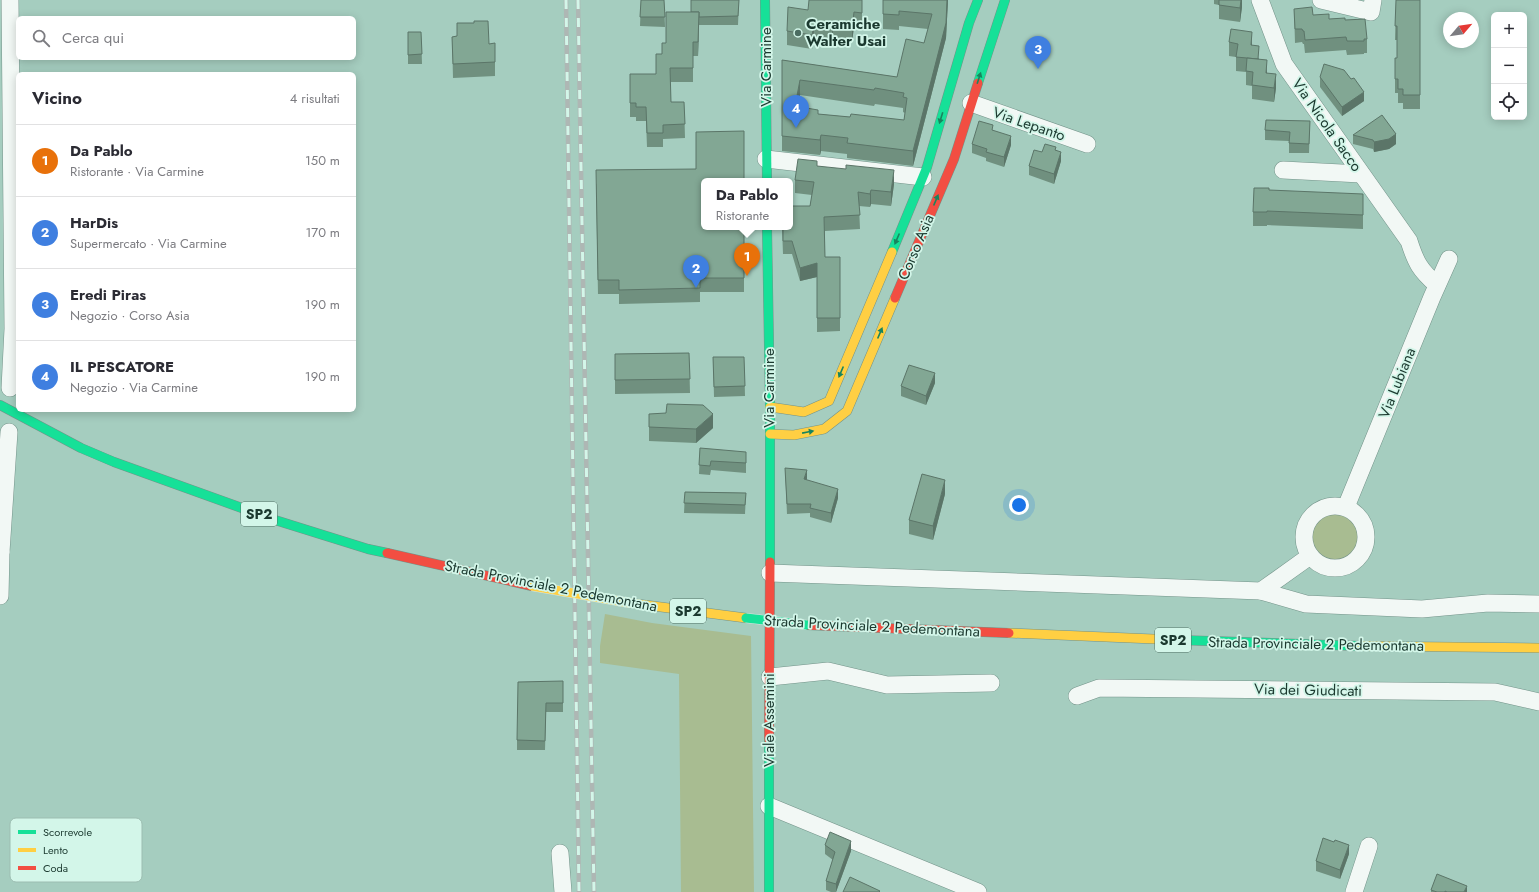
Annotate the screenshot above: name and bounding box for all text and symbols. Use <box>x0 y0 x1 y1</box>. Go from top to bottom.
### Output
north arrow <box>1443 12 1479 48</box>
map controls <box>1491 12 1527 120</box>
button: + <box>1491 12 1527 48</box>
place label: Ceramiche Walter Usai <box>806 13 886 52</box>
search box <box>16 16 356 60</box>
icon: search <box>30 27 52 49</box>
text: Cerca qui <box>62 27 124 49</box>
street label: Via Carmine <box>755 27 777 107</box>
marker: Ceramiche Walter Usai <box>793 28 803 38</box>
pin: 3 <box>1025 36 1051 69</box>
button: − <box>1491 48 1527 84</box>
one-way arrow <box>977 71 983 83</box>
street label: Via Nicola Sacco <box>1287 74 1367 176</box>
button: locate <box>1491 84 1527 120</box>
text: Vicino <box>32 86 82 110</box>
text: 4 risultati <box>290 89 340 108</box>
pin: 4 <box>783 95 809 128</box>
street label: Via Lepanto <box>990 101 1068 147</box>
one-way arrow <box>938 112 944 124</box>
text: Da Pablo <box>70 140 133 162</box>
text: 1 <box>42 151 48 170</box>
text: 150 m <box>305 151 340 170</box>
text: Ristorante · Via Carmine <box>70 162 204 181</box>
popup <box>701 178 793 230</box>
text: Da Pablo <box>716 184 778 206</box>
one-way arrow <box>933 195 939 206</box>
text: Ristorante <box>716 206 769 225</box>
street label: Corso Asia <box>892 211 940 283</box>
text: HarDis <box>70 212 118 234</box>
text: 2 <box>41 223 49 242</box>
text: 170 m <box>305 223 340 242</box>
text: Supermercato · Via Carmine <box>70 234 227 253</box>
one-way arrow <box>894 234 900 245</box>
pin: 1 <box>734 243 760 276</box>
pin: 2 <box>683 255 709 288</box>
text: Eredi Piras <box>70 284 146 306</box>
text: 3 <box>41 295 49 314</box>
text: 190 m <box>305 295 340 314</box>
text: Negozio · Corso Asia <box>70 306 189 325</box>
one-way arrow <box>877 327 883 338</box>
street label: Via Lubiana <box>1373 344 1421 422</box>
street label: Via Carmine <box>758 348 780 428</box>
text: IL PESCATORE <box>70 356 174 378</box>
text: 4 <box>40 367 50 386</box>
text: 190 m <box>305 367 340 386</box>
one-way arrow <box>838 367 844 379</box>
text: Negozio · Via Carmine <box>70 378 198 397</box>
one-way arrow <box>802 429 815 435</box>
your location <box>1009 495 1029 515</box>
road number: SP2 <box>241 502 277 526</box>
street label: Strada Provinciale 2 Pedemontana <box>443 555 659 617</box>
road number: SP2 <box>670 599 706 623</box>
street label: Strada Provinciale 2 Pedemontana <box>764 609 980 643</box>
road number: SP2 <box>1155 628 1191 652</box>
street label: Strada Provinciale 2 Pedemontana <box>1208 631 1424 657</box>
street label: Viale Assemini <box>758 673 780 767</box>
street label: Via dei Giudicati <box>1254 678 1362 702</box>
legend <box>10 818 142 882</box>
text: Scorrevole <box>43 824 92 840</box>
text: Lento <box>43 842 68 858</box>
text: Coda <box>43 860 68 876</box>

